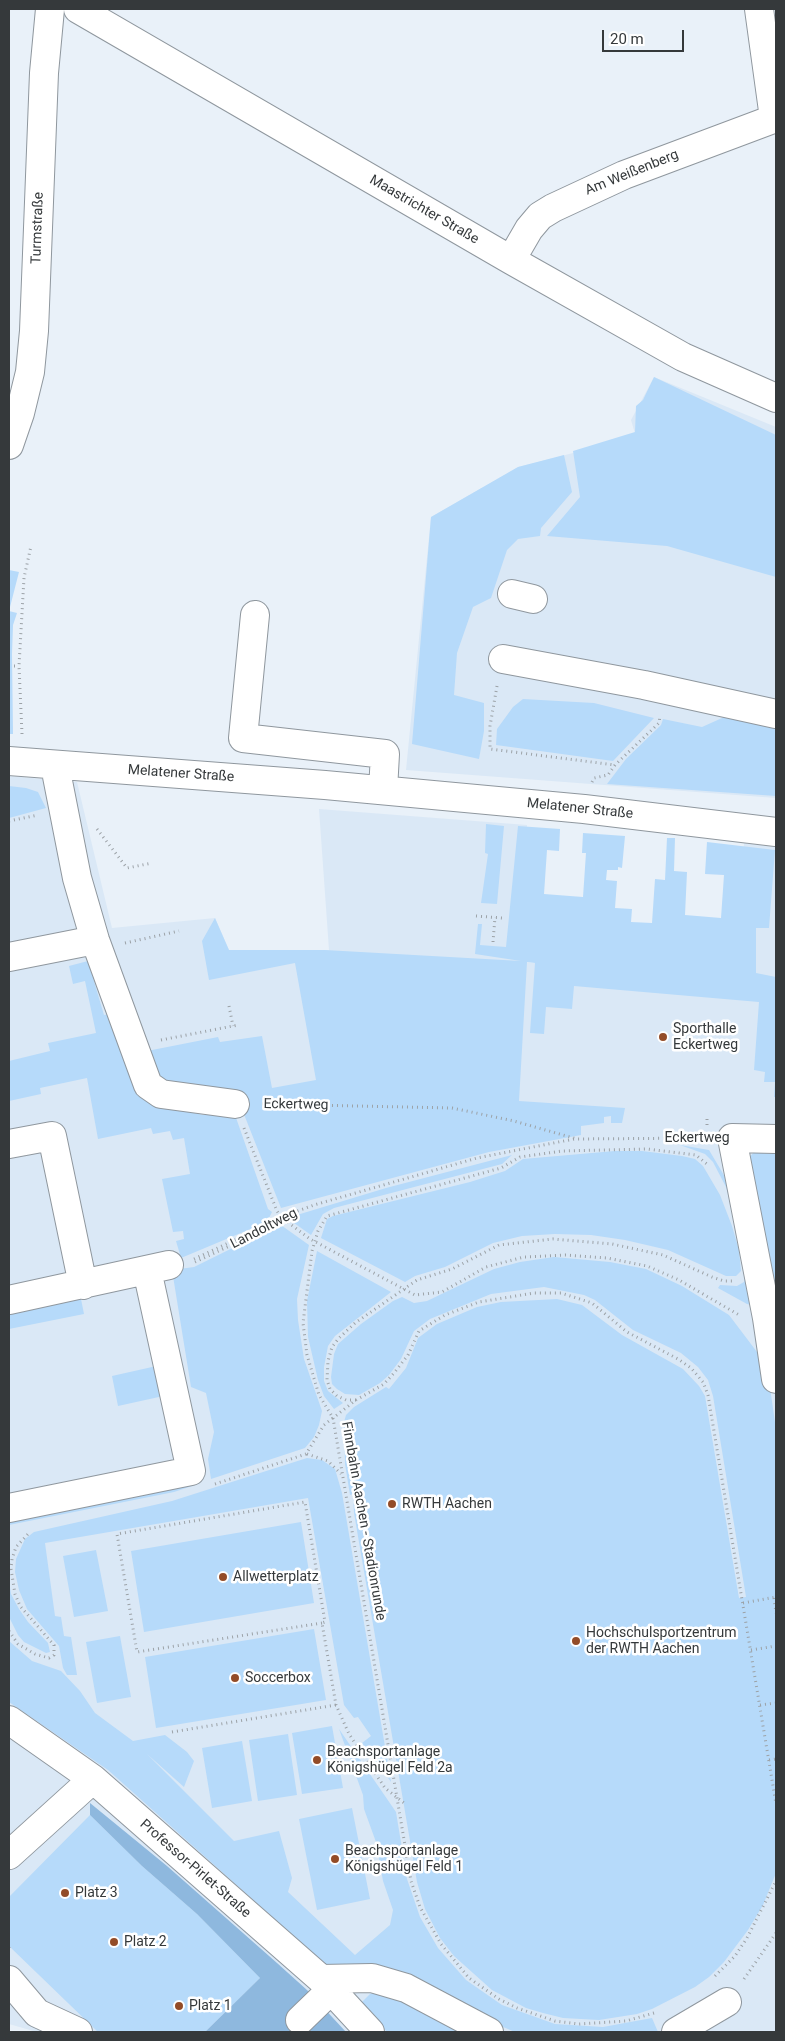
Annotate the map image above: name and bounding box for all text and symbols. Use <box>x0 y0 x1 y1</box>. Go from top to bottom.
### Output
scale bar <box>605 20 688 52</box>
text: 20 m <box>610 30 644 48</box>
street label: Am Weißenberg <box>583 147 681 199</box>
street label: Maastrichter Straße <box>366 172 482 248</box>
street label: Turmstraße <box>28 192 48 264</box>
street label: Melatener Straße <box>127 762 235 786</box>
street label: Melatener Straße <box>526 795 634 823</box>
place label: Sporthalle Eckertweg <box>673 1021 738 1054</box>
marker: Sporthalle Eckertweg <box>657 1031 669 1043</box>
street label: Eckertweg <box>263 1096 329 1114</box>
street label: Eckertweg <box>664 1130 730 1146</box>
street label: Landoltweg <box>228 1205 300 1253</box>
street label: Finnbahn Aachen - Stadionrunde <box>337 1420 389 1622</box>
place label: RWTH Aachen <box>402 1496 492 1512</box>
marker: RWTH Aachen <box>386 1498 398 1510</box>
place label: Allwetterplatz <box>233 1569 319 1585</box>
marker: Allwetterplatz <box>217 1571 229 1583</box>
place label: Hochschulsportzentrum der RWTH Aachen <box>586 1625 736 1658</box>
marker: Hochschulsportzentrum der RWTH Aachen <box>570 1635 582 1647</box>
place label: Soccerbox <box>245 1670 311 1686</box>
marker: Soccerbox <box>229 1672 241 1684</box>
place label: Beachsportanlage Königshügel Feld 2a <box>327 1744 453 1776</box>
marker: Beachsportanlage Königshügel Feld 2a <box>311 1754 323 1766</box>
street label: Professor-Pirlet-Straße <box>136 1816 254 1922</box>
place label: Beachsportanlage Königshügel Feld 1 <box>345 1843 463 1875</box>
marker: Beachsportanlage Königshügel Feld 1 <box>329 1853 341 1865</box>
place label: Platz 3 <box>75 1885 118 1901</box>
marker: Platz 3 <box>59 1887 71 1899</box>
place label: Platz 2 <box>124 1934 167 1950</box>
marker: Platz 2 <box>108 1936 120 1948</box>
place label: Platz 1 <box>189 1998 232 2014</box>
marker: Platz 1 <box>173 2000 185 2012</box>

